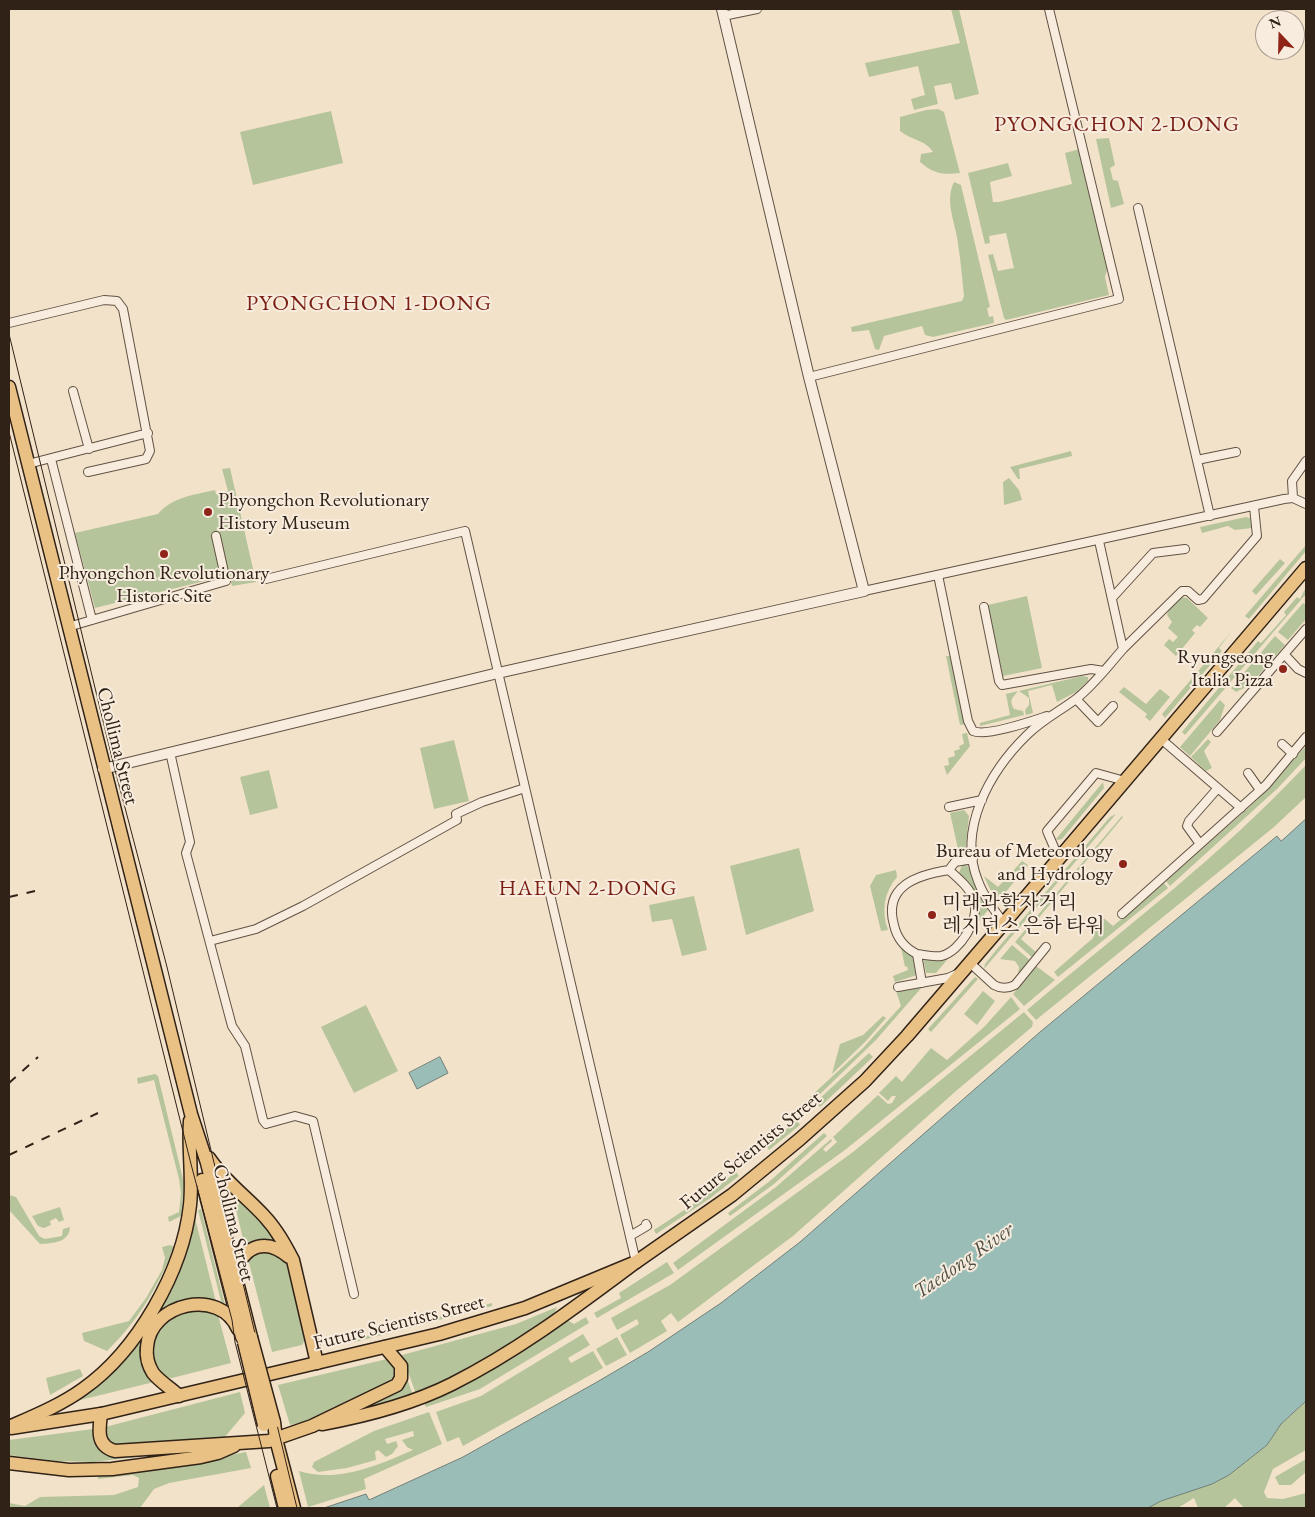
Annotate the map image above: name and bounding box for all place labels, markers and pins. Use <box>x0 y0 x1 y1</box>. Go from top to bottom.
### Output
place label: Phyongchon Revolutionary History Museum <box>218 489 429 536</box>
marker: Phyongchon Revolutionary History Museum <box>202 506 214 518</box>
marker: Phyongchon Revolutionary Historic Site <box>158 548 170 560</box>
place label: Phyongchon Revolutionary Historic Site <box>58 562 270 609</box>
place label: Ryungseong Italia Pizza <box>1177 646 1273 693</box>
marker: Ryungseong Italia Pizza <box>1277 663 1289 675</box>
place label: Bureau of Meteorology and Hydrology <box>936 840 1113 887</box>
marker: Bureau of Meteorology and Hydrology <box>1117 858 1129 870</box>
place label: 미래과학자거리 레지던스 은하 타워 <box>942 892 1105 939</box>
marker: 미래과학자거리 레지던스 은하 타워 <box>926 909 938 921</box>

